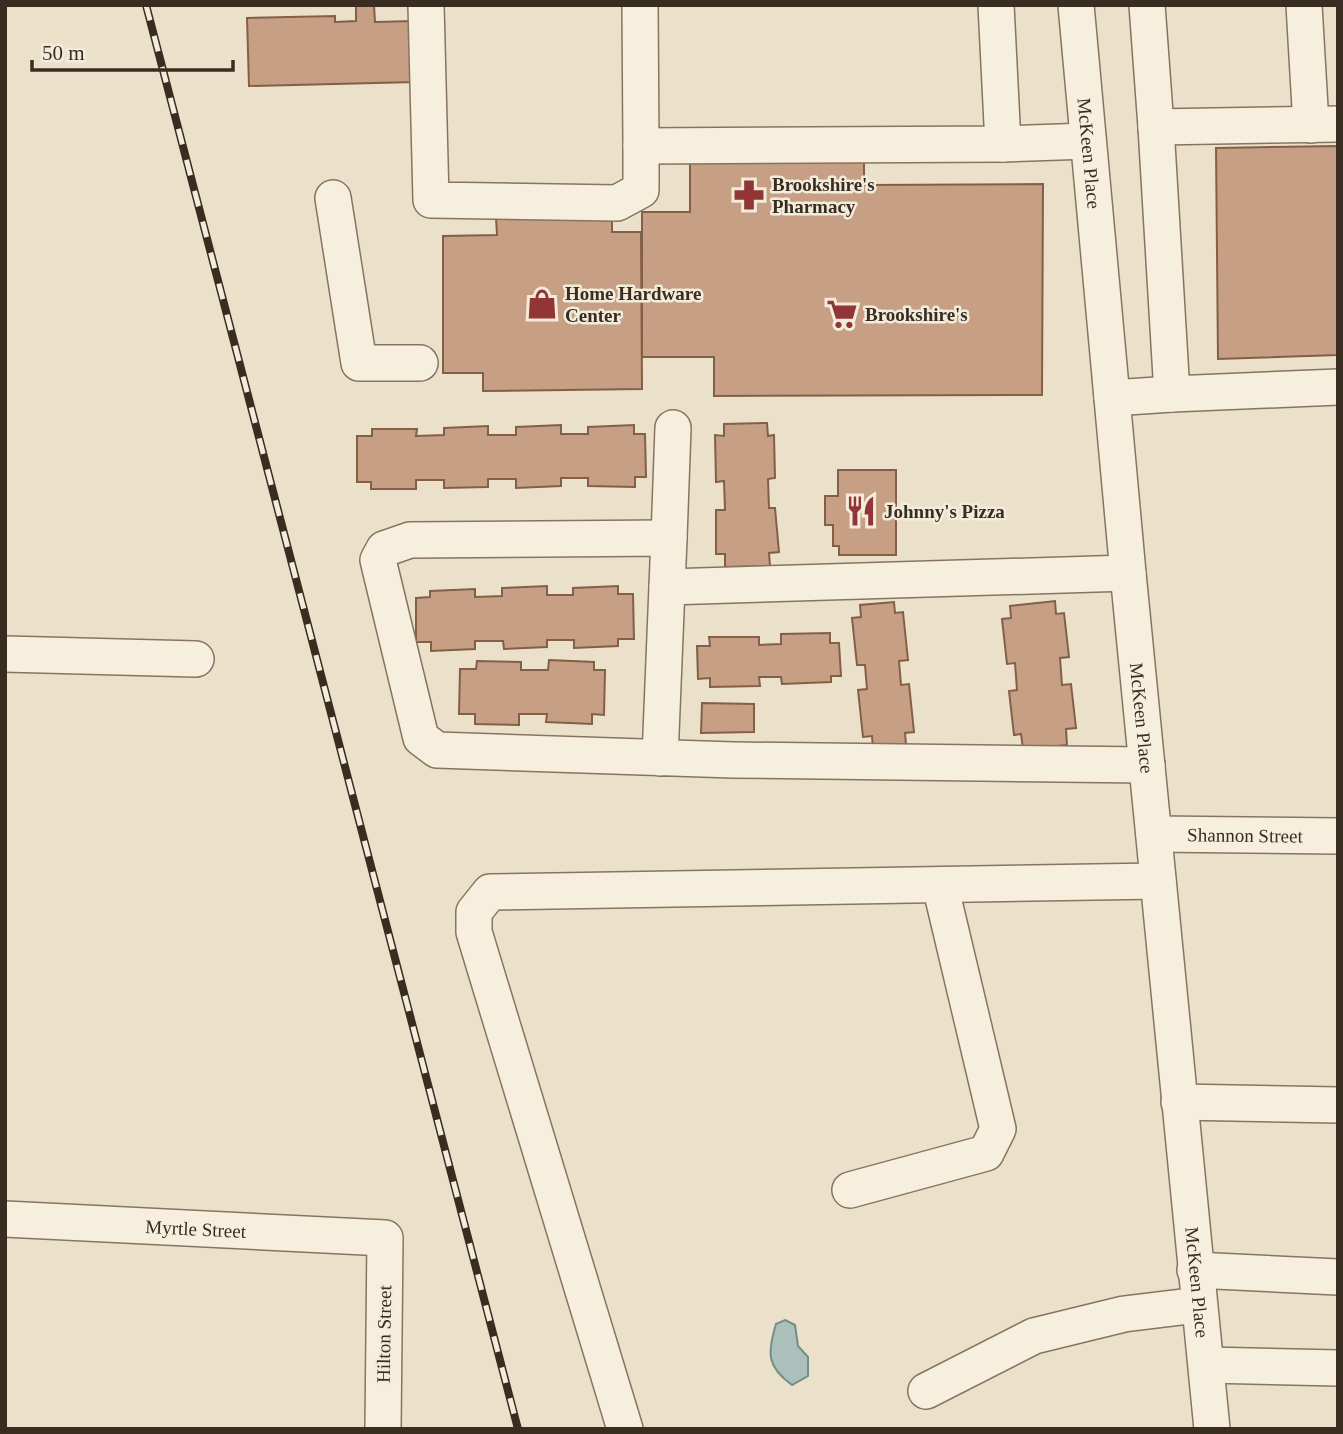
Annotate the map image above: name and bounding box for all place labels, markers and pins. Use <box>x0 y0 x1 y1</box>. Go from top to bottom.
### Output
place label: Brookshire's Pharmacy <box>772 174 875 217</box>
pharmacy icon: Brookshire's Pharmacy <box>732 178 766 212</box>
place label: Home Hardware Center <box>565 283 701 326</box>
shop icon: Home Hardware Center <box>525 287 559 321</box>
supermarket icon: Brookshire's <box>825 297 859 331</box>
place label: Brookshire's <box>865 304 968 325</box>
restaurant icon: Johnny's Pizza <box>844 494 878 528</box>
place label: Johnny's Pizza <box>884 501 1005 522</box>

